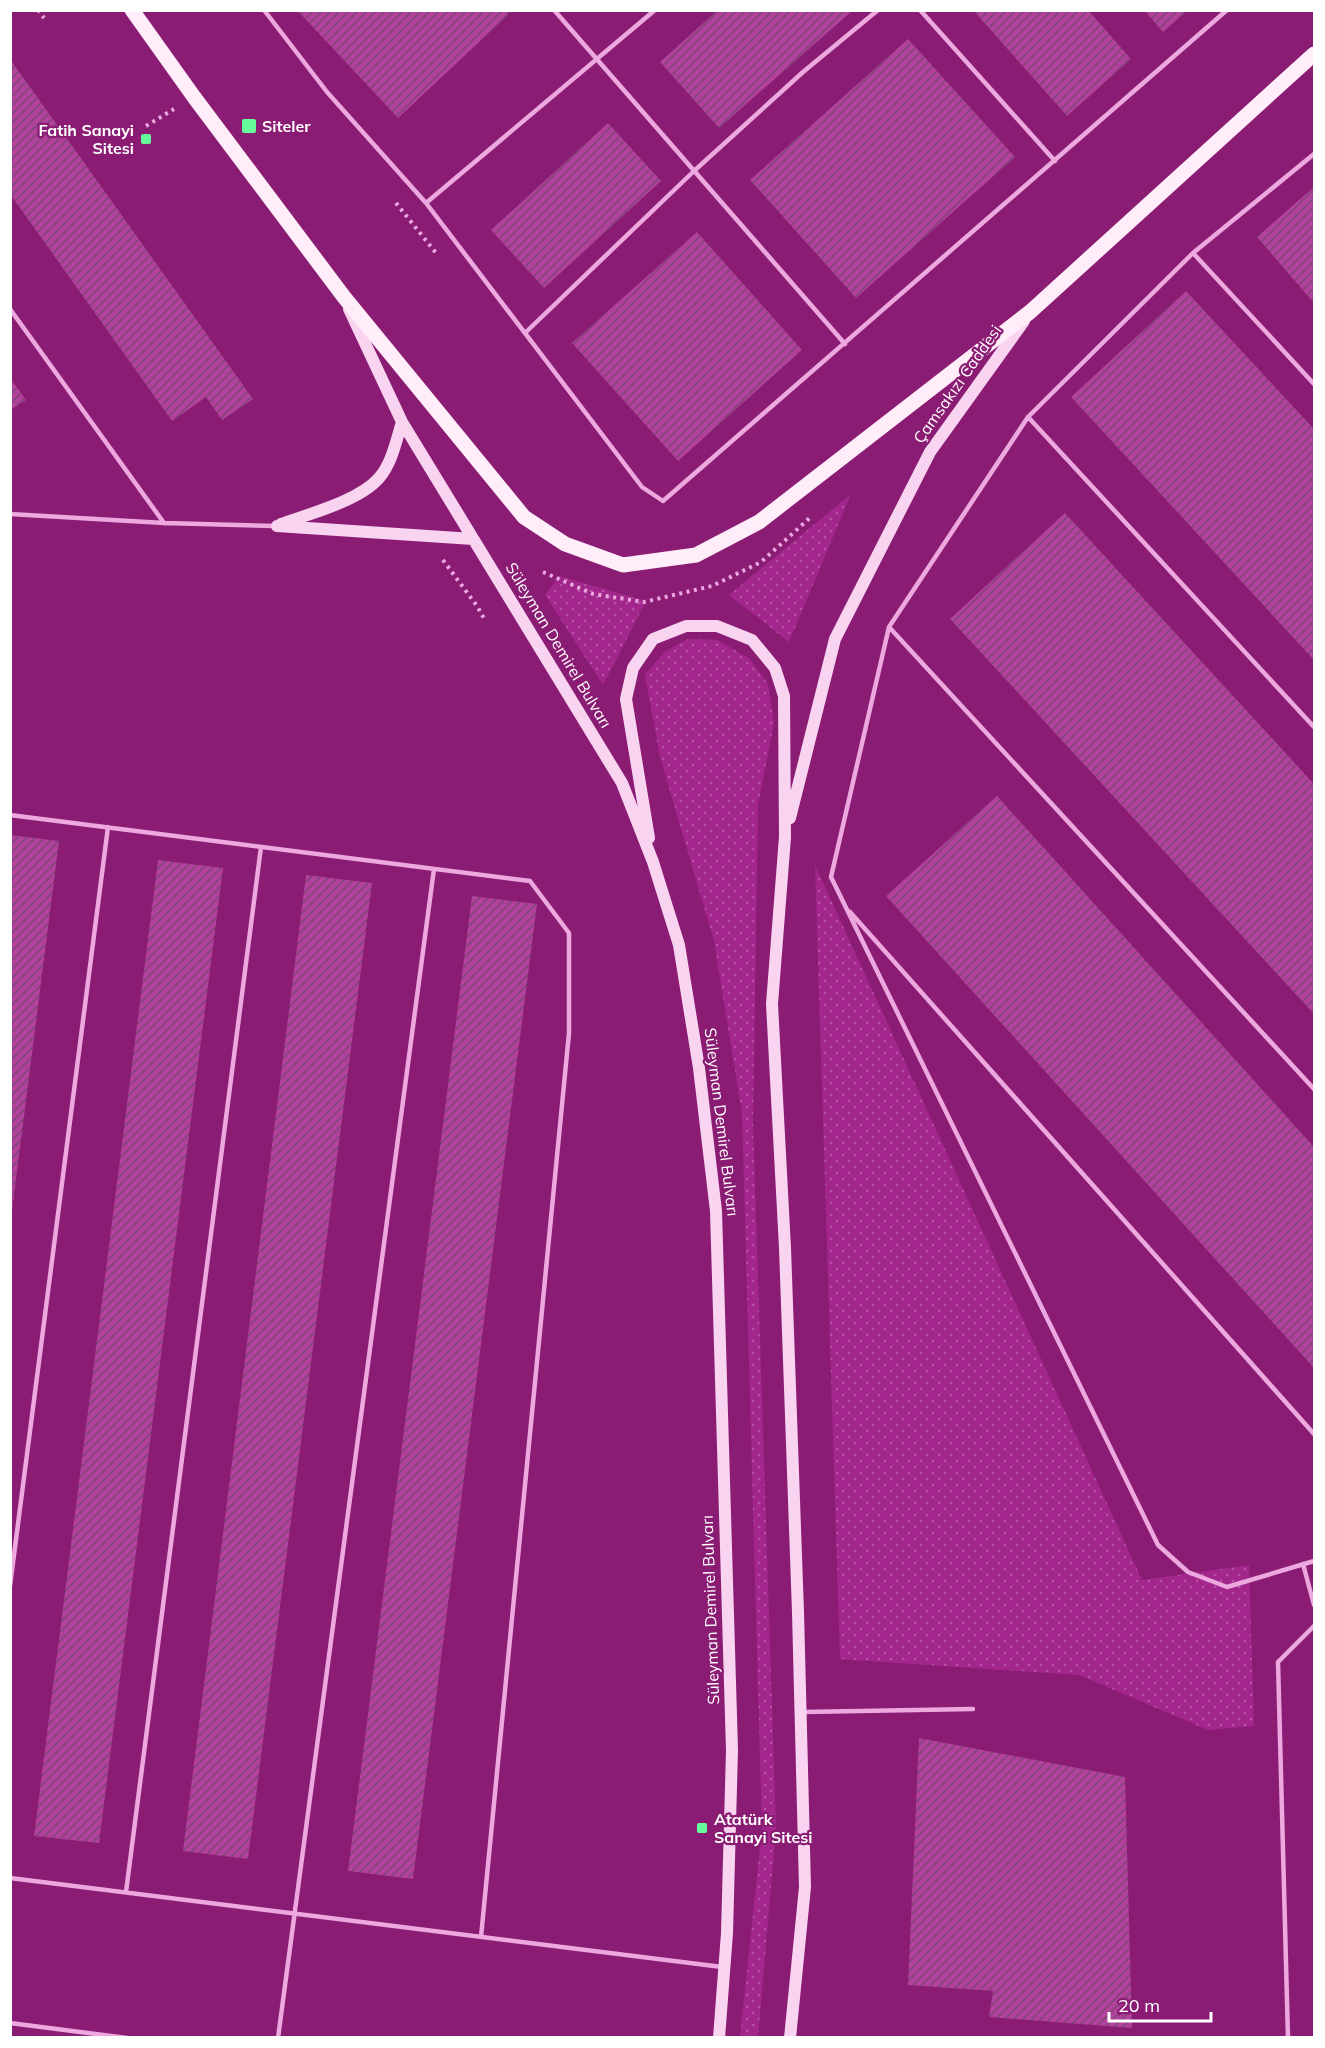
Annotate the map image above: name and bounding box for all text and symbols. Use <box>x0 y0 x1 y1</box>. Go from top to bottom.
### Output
place label: Siteler <box>262 116 311 136</box>
marker: Siteler <box>240 117 258 135</box>
place label: Fatih Sanayi Sitesi <box>38 120 134 158</box>
marker: Fatih Sanayi Sitesi <box>139 132 153 146</box>
street label: Çamsakızı Caddesi <box>909 321 1005 447</box>
street label: Süleyman Demirel Bulvarı <box>502 559 616 731</box>
street label: Süleyman Demirel Bulvarı <box>701 1027 743 1217</box>
street label: Süleyman Demirel Bulvarı <box>697 1515 723 1705</box>
place label: Atatürk Sanayi Sitesi <box>714 1809 812 1847</box>
marker: Atatürk Sanayi Sitesi <box>695 1821 709 1835</box>
scale bar <box>1109 1985 1211 2023</box>
text: 20 m <box>1118 1994 1160 2017</box>

